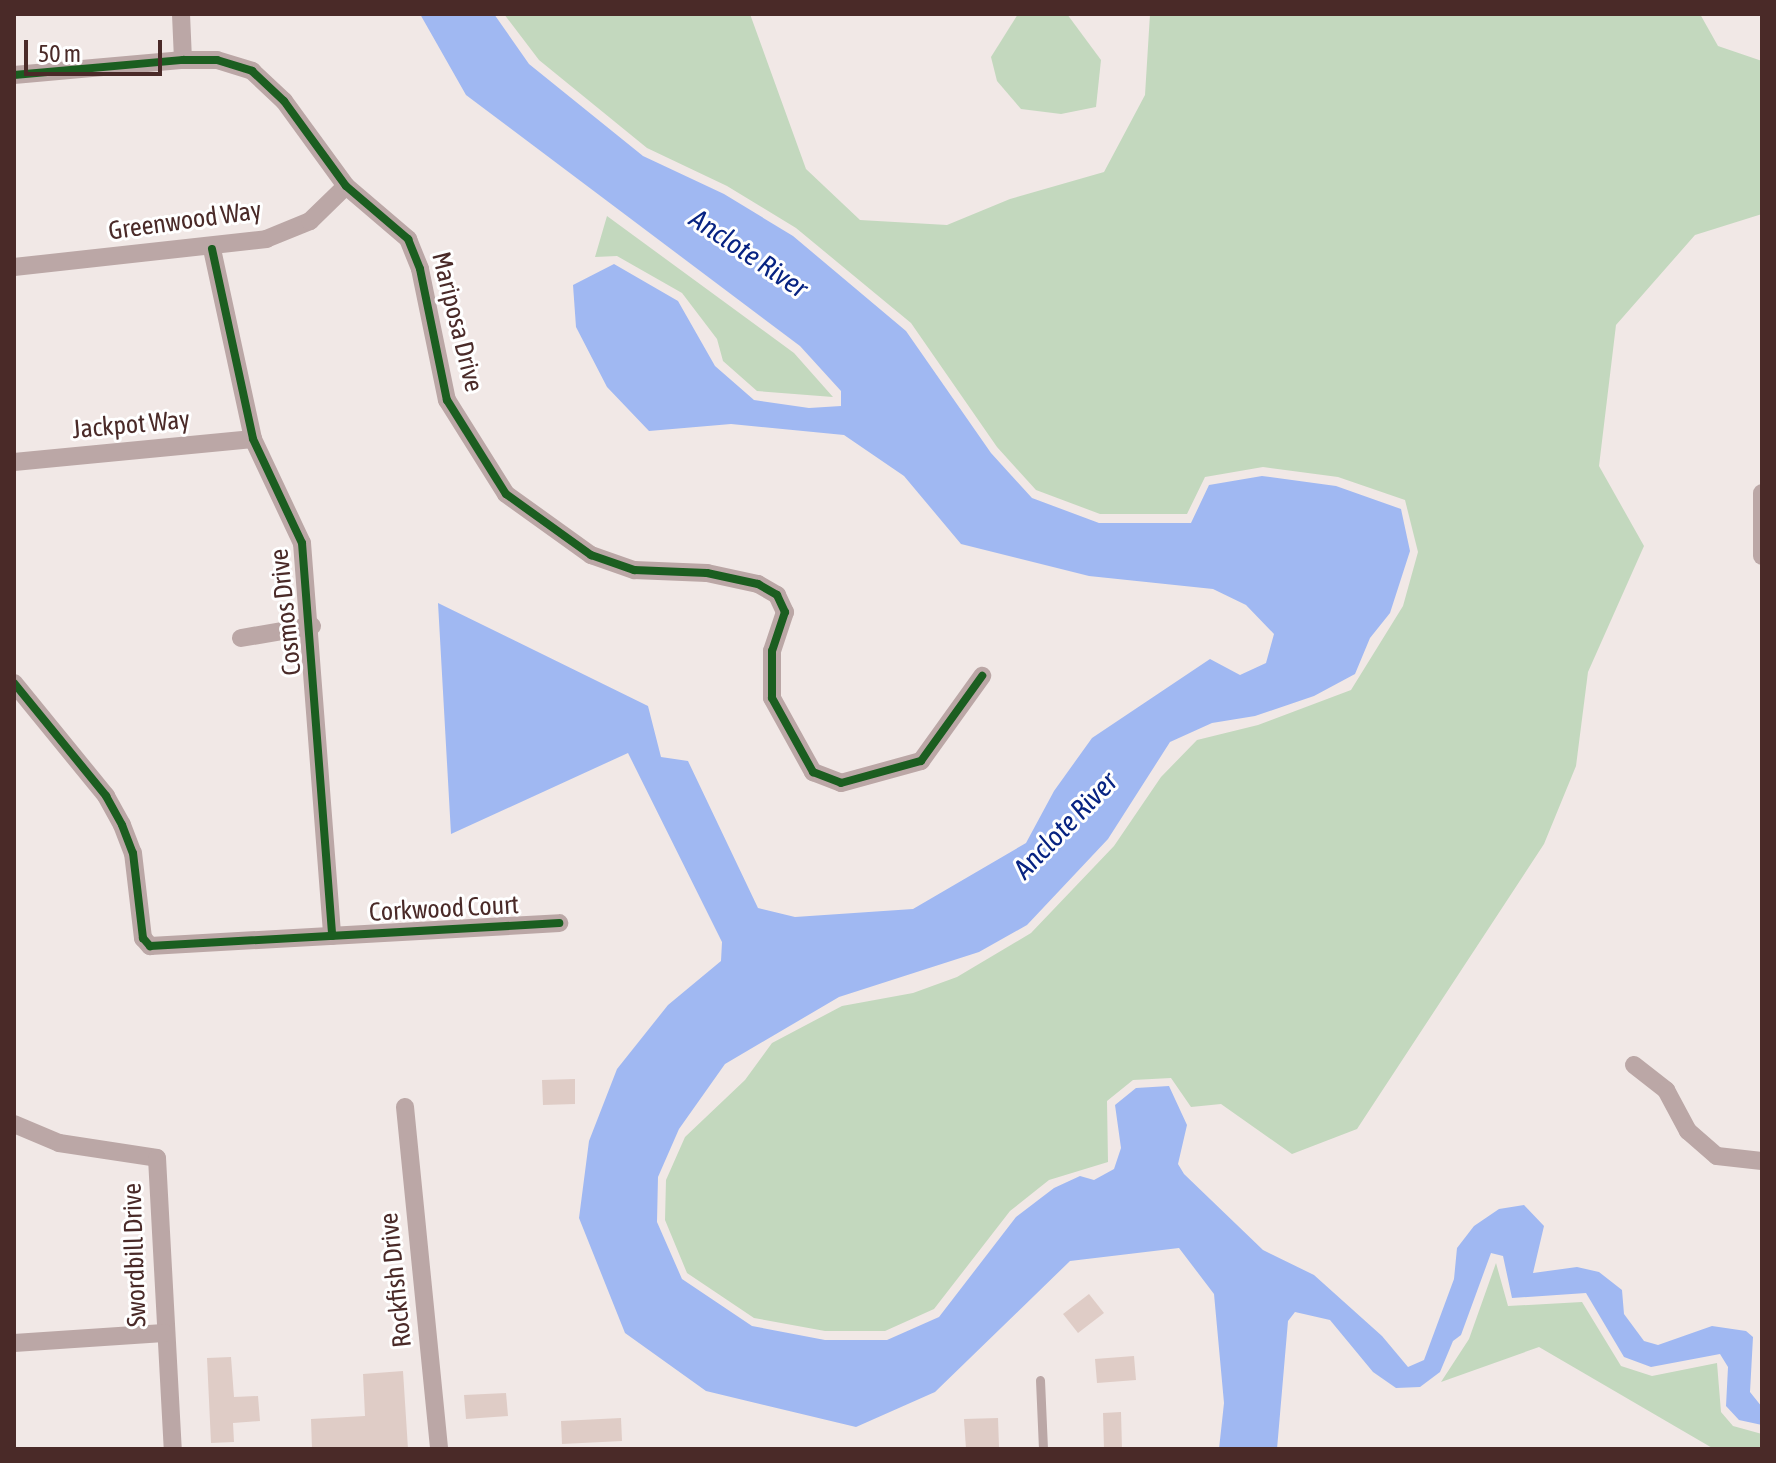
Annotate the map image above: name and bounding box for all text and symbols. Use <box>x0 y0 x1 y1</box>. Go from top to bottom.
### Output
scale bar <box>28 24 166 74</box>
text: 50 m <box>38 40 81 67</box>
street label: Greenwood Way <box>107 195 263 247</box>
water label: Anclote River <box>684 201 814 305</box>
street label: Mariposa Drive <box>425 249 489 395</box>
street label: Jackpot Way <box>71 404 191 446</box>
street label: Cosmos Drive <box>264 547 308 677</box>
water label: Anclote River <box>1006 765 1124 885</box>
street label: Corkwood Court <box>368 889 520 929</box>
street label: Swordbill Drive <box>117 1182 153 1328</box>
street label: Rockfish Drive <box>373 1211 419 1349</box>

